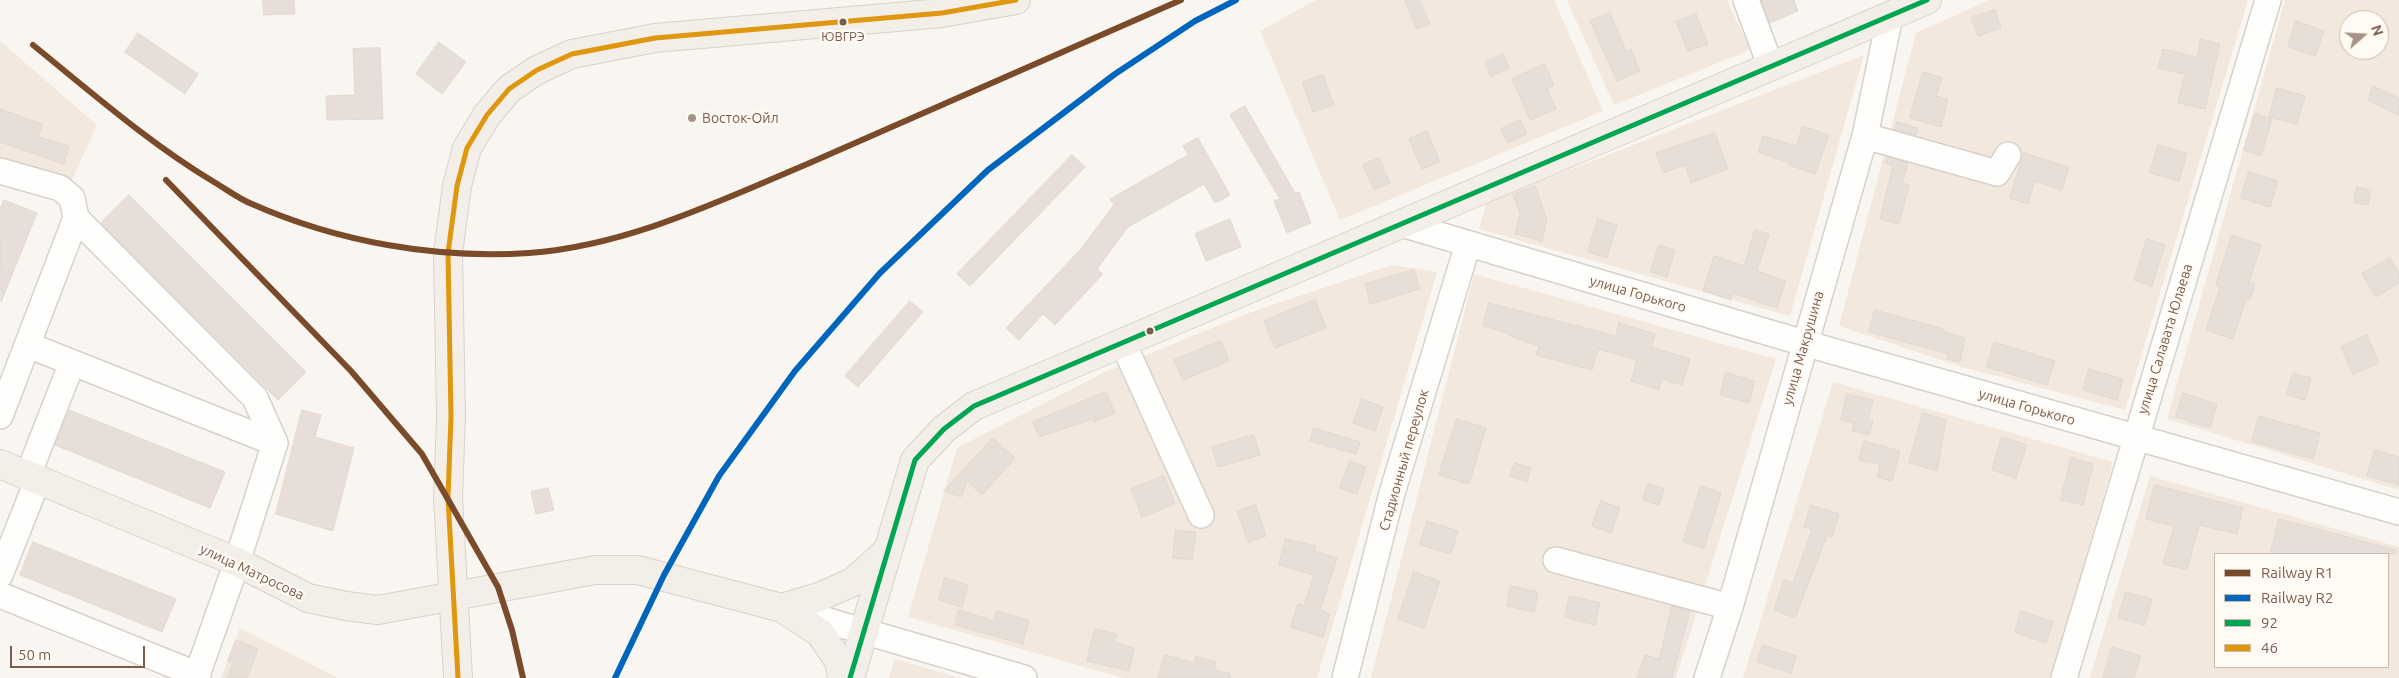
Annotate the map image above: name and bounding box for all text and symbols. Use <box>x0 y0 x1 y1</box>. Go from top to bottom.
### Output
north arrow <box>2339 10 2389 60</box>
marker: ЮВГРЭ <box>838 17 848 27</box>
text: N <box>2368 23 2387 38</box>
place label: ЮВГРЭ <box>821 29 865 45</box>
place label: Восток-Ойл <box>702 110 779 126</box>
marker: Восток-Ойл <box>686 112 698 124</box>
street label: улица Салавата Юлаева <box>2134 262 2196 416</box>
street label: улица Горького <box>1588 272 1688 316</box>
street label: улица Макрушина <box>1779 289 1827 407</box>
unlabelled marker <box>1145 326 1155 336</box>
street label: улица Горького <box>1977 385 2077 429</box>
street label: Стадионный переулок <box>1376 387 1432 533</box>
street label: улица Матросова <box>197 540 307 604</box>
legend <box>2214 553 2389 668</box>
text: Railway R1 <box>2261 564 2333 581</box>
text: Railway R2 <box>2261 589 2333 606</box>
text: 92 <box>2261 614 2278 631</box>
scale bar <box>12 636 148 668</box>
text: 46 <box>2261 639 2278 656</box>
text: 50 m <box>18 646 51 663</box>

